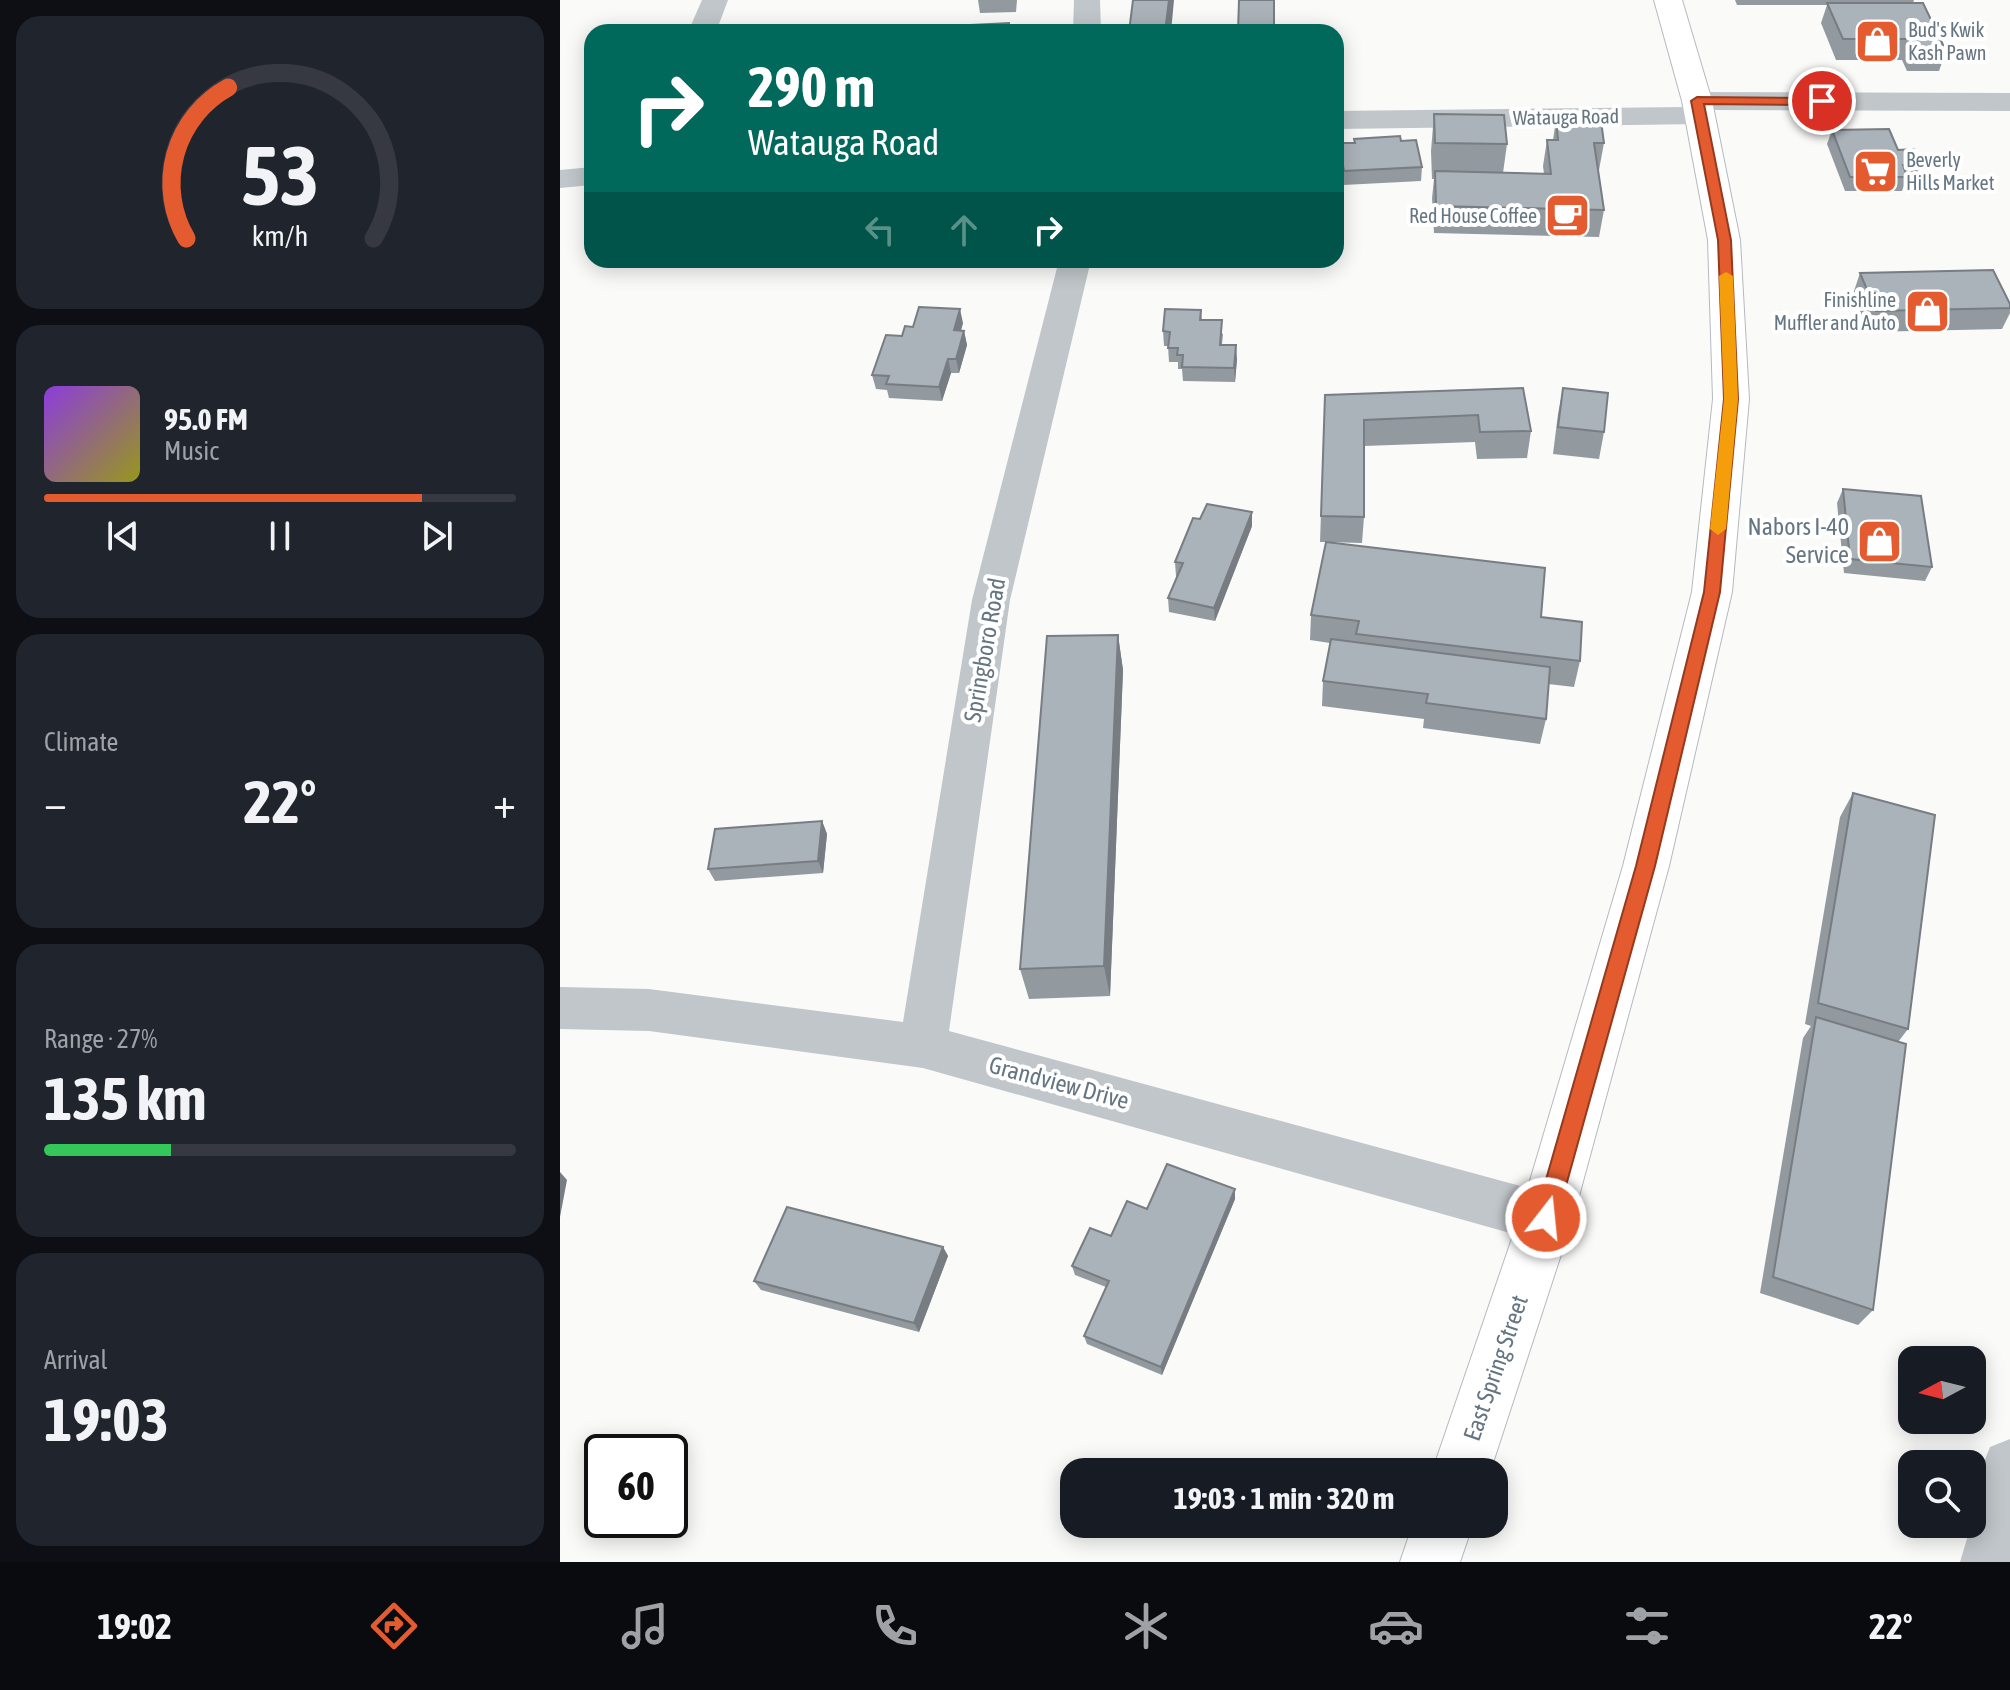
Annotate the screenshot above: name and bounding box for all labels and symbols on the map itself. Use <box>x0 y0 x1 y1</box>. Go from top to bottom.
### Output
shop icon: Bud's Kwik Kash Pawn <box>1853 18 1901 66</box>
place label: Bud's Kwik Kash Pawn <box>1908 18 1987 64</box>
pin <box>1788 67 1856 135</box>
street label: Watauga Road <box>1513 104 1619 129</box>
supermarket icon: Beverly Hills Market <box>1851 148 1899 196</box>
place label: Beverly Hills Market <box>1906 148 1995 194</box>
cafe icon: Red House Coffee <box>1544 192 1592 240</box>
place label: Red House Coffee <box>1409 204 1537 227</box>
shop icon: Finishline Muffler and Auto <box>1903 287 1951 335</box>
place label: Finishline Muffler and Auto <box>1774 288 1896 334</box>
place label: Nabors I-40 Service <box>1748 513 1849 568</box>
shop icon: Nabors I-40 Service <box>1856 517 1904 565</box>
street label: Springboro Road <box>959 576 1010 724</box>
street label: Grandview Drive <box>986 1051 1132 1114</box>
position arrow <box>1504 1176 1588 1260</box>
street label: East Spring Street <box>1458 1291 1533 1444</box>
north arrow <box>1898 1346 1986 1434</box>
speed limit sign: 60 <box>584 1434 688 1538</box>

